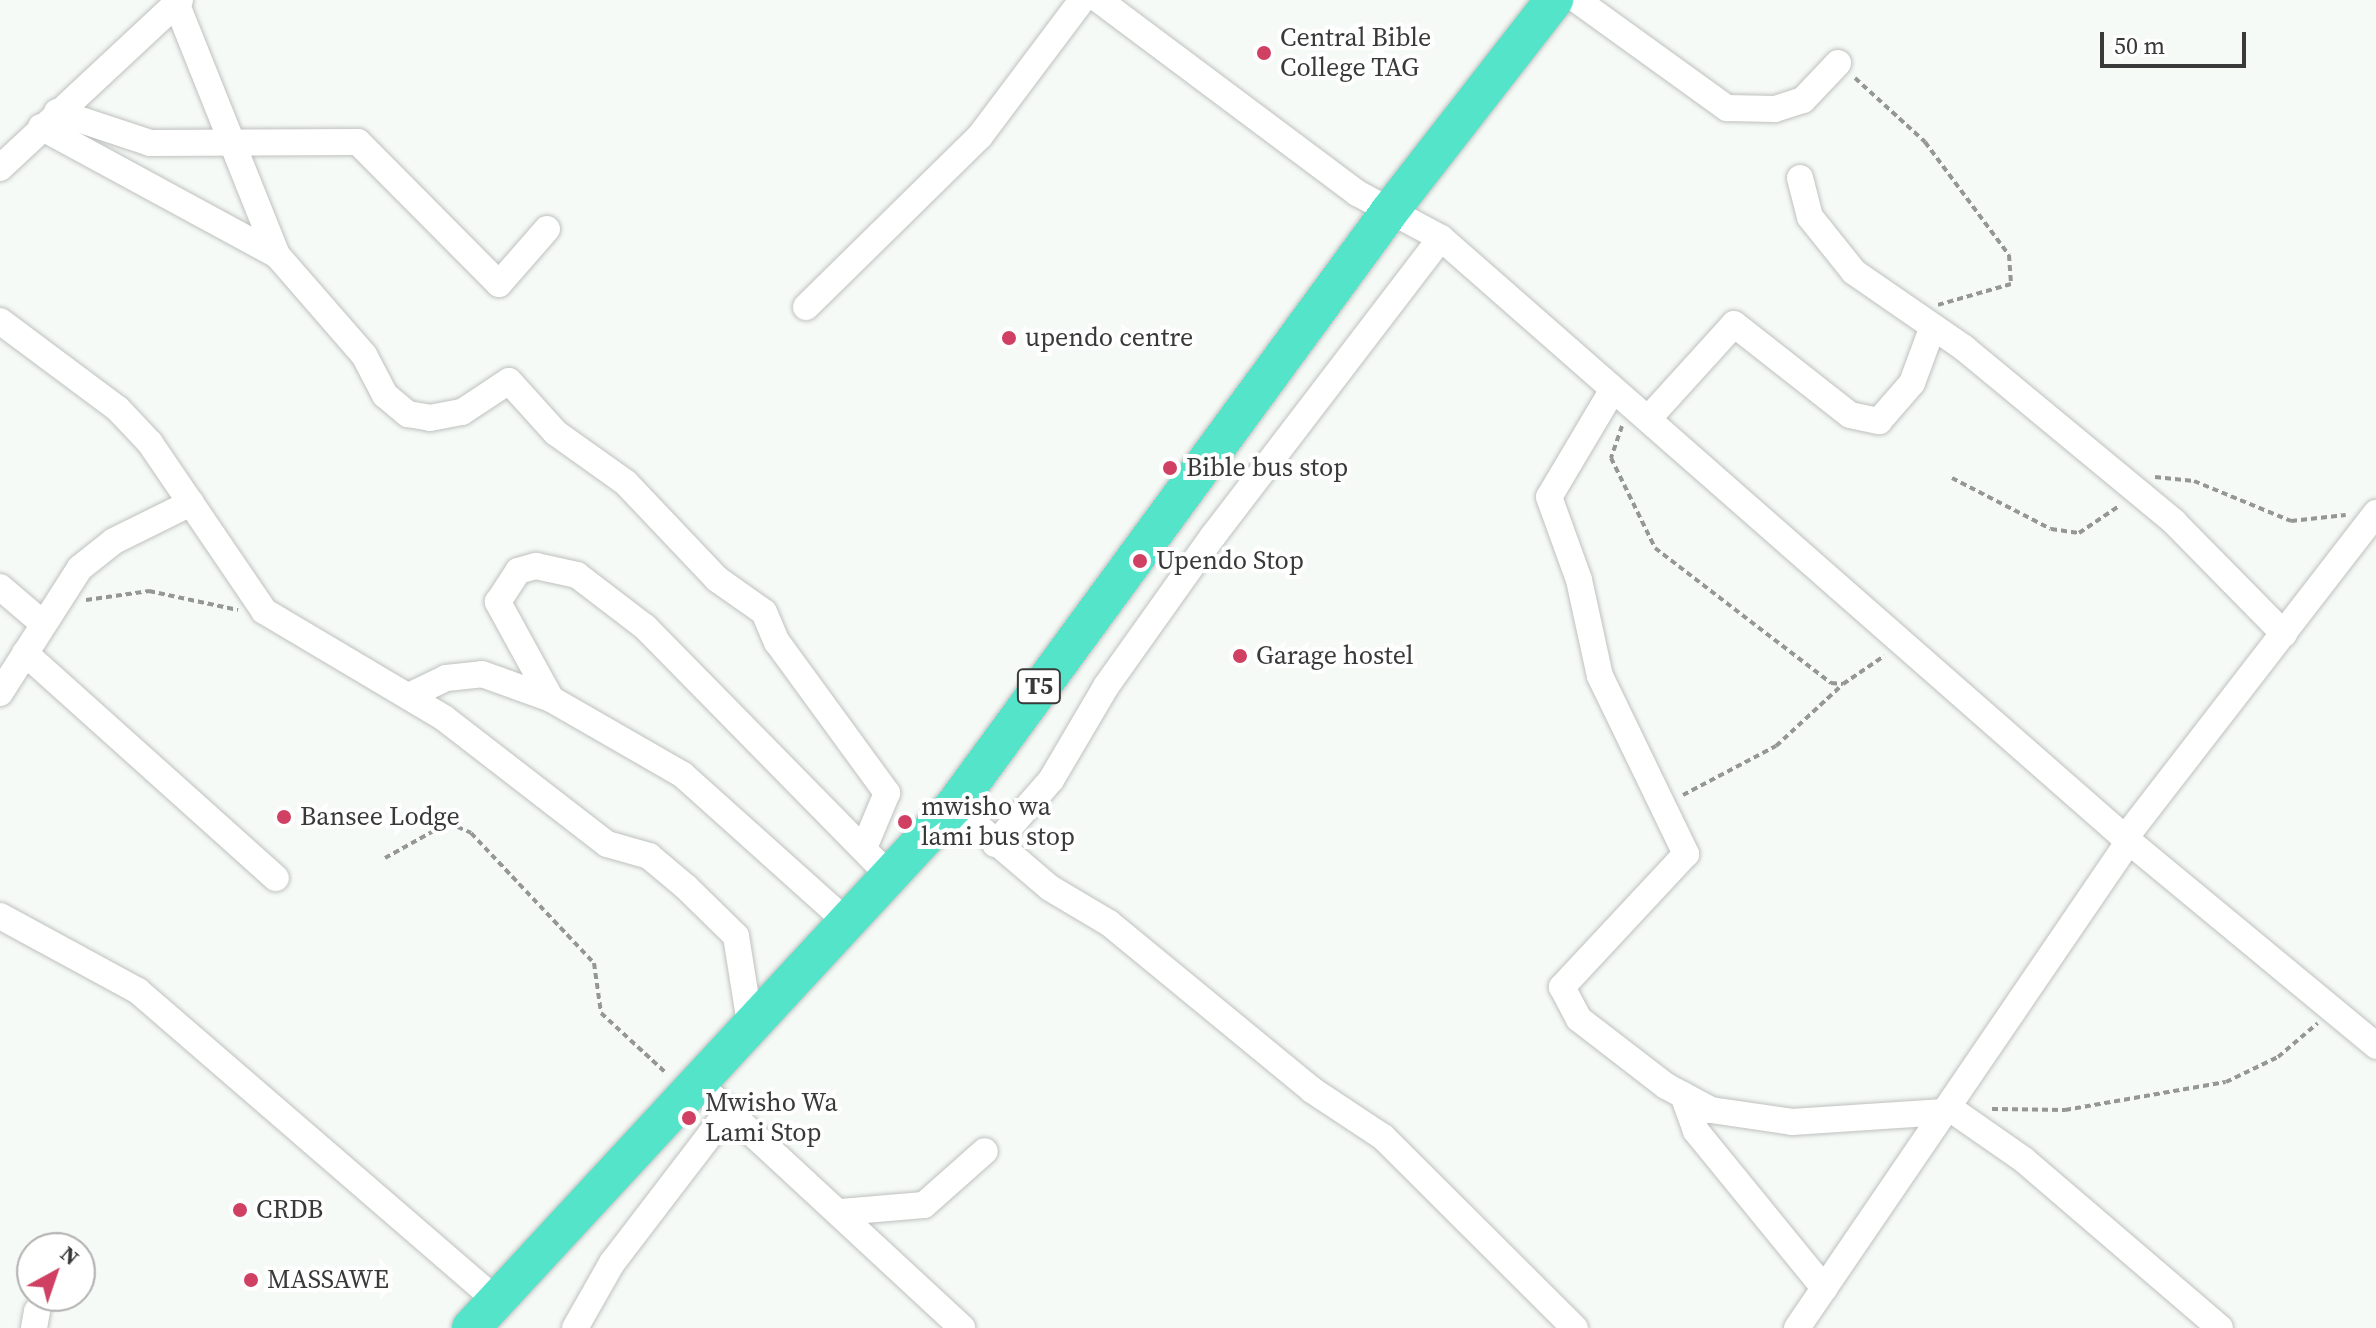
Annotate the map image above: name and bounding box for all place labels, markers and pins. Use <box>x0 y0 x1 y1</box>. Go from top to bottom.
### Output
place label: Central Bible College TAG <box>1280 22 1431 84</box>
marker: Central Bible College TAG <box>1255 44 1273 62</box>
place label: upendo centre <box>1025 322 1193 354</box>
marker: upendo centre <box>1000 329 1018 347</box>
place label: Bible bus stop <box>1186 452 1348 484</box>
marker: Bible bus stop <box>1161 459 1179 477</box>
place label: Upendo Stop <box>1156 545 1304 577</box>
marker: Upendo Stop <box>1131 552 1149 570</box>
place label: Garage hostel <box>1256 640 1413 672</box>
marker: Garage hostel <box>1231 647 1249 665</box>
place label: mwisho wa lami bus stop <box>921 791 1075 852</box>
place label: Bansee Lodge <box>300 801 460 833</box>
marker: Bansee Lodge <box>275 808 293 826</box>
marker: mwisho wa lami bus stop <box>896 813 914 831</box>
place label: Mwisho Wa Lami Stop <box>705 1087 838 1148</box>
marker: Mwisho Wa Lami Stop <box>680 1109 698 1127</box>
place label: CRDB <box>256 1194 323 1226</box>
marker: CRDB <box>231 1201 249 1219</box>
place label: MASSAWE <box>267 1264 389 1296</box>
marker: MASSAWE <box>242 1271 260 1289</box>

